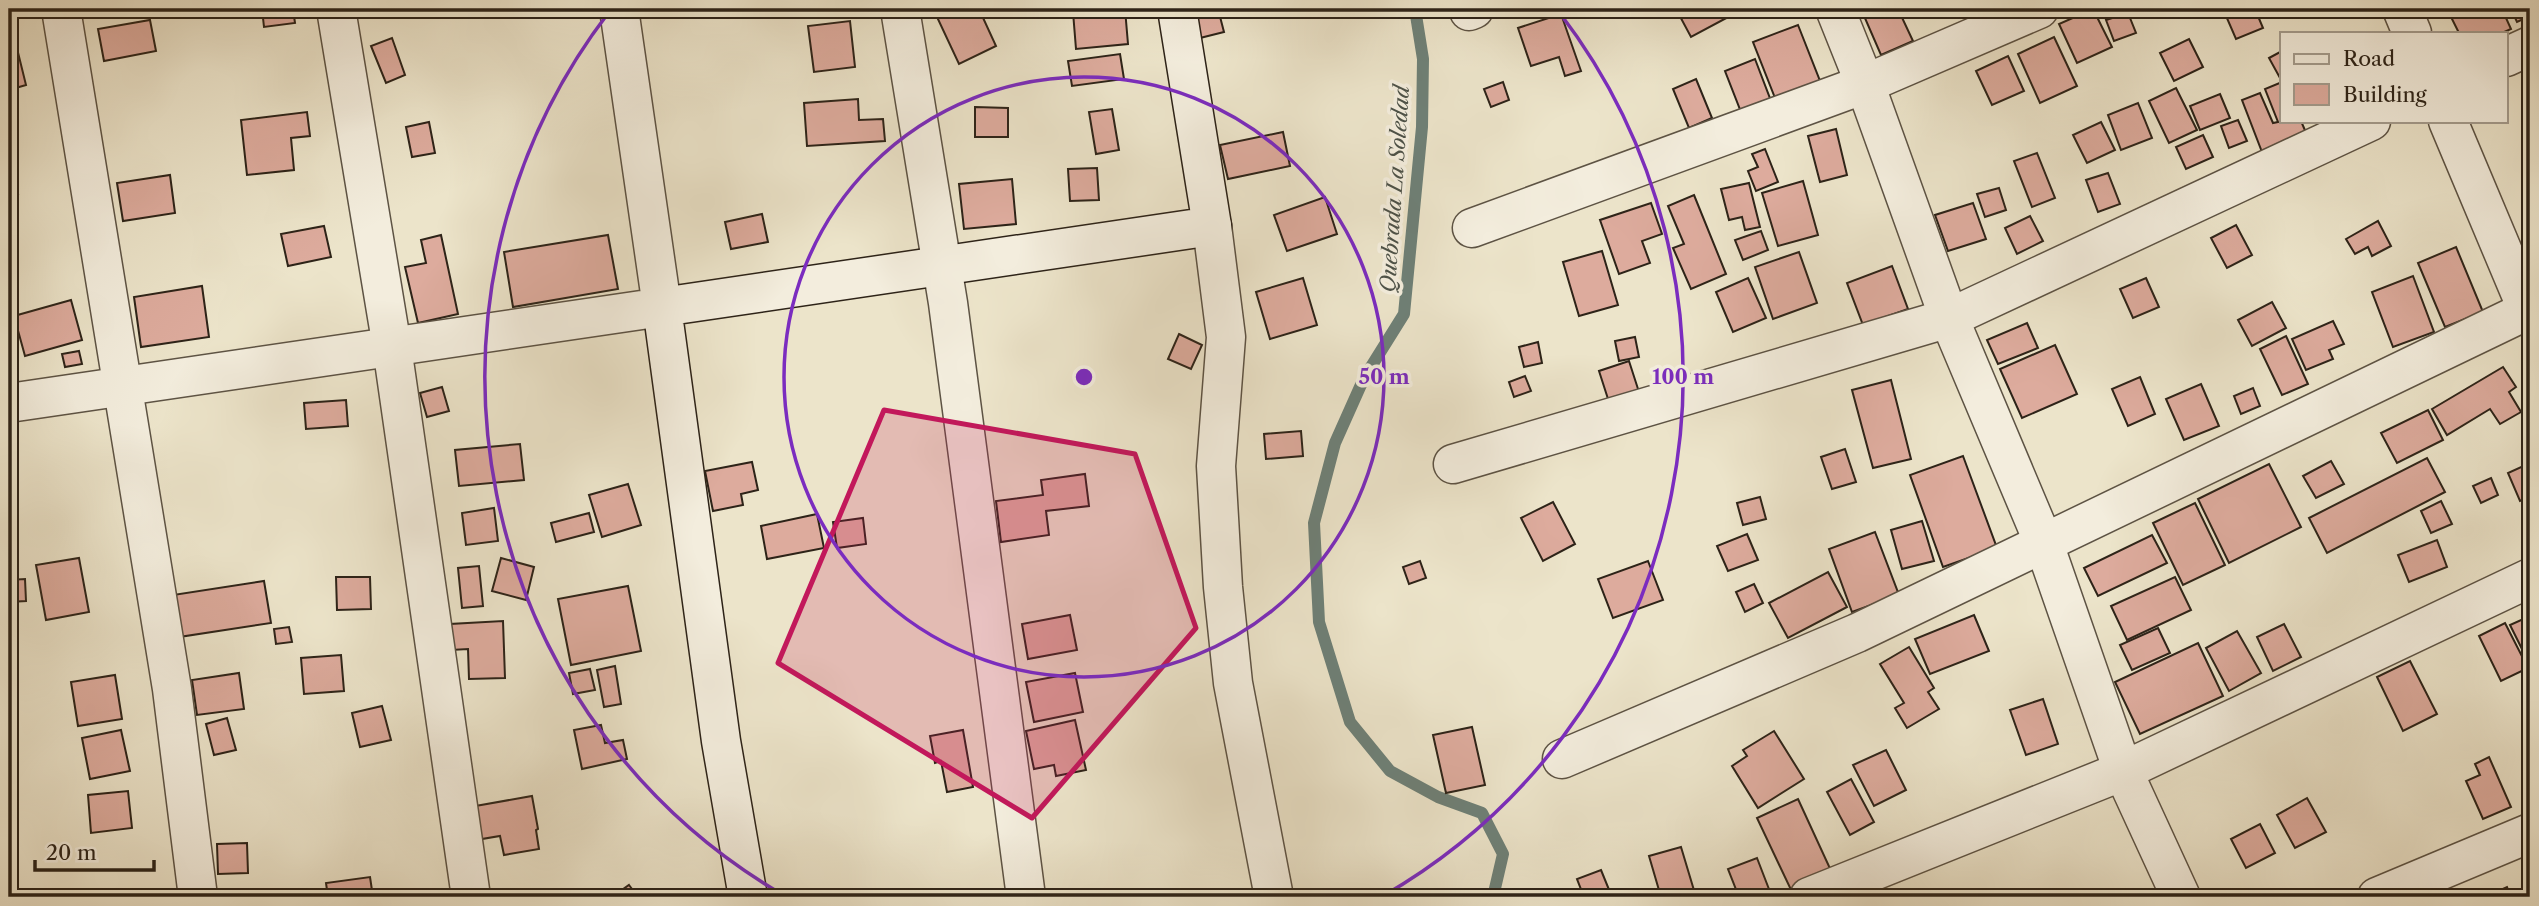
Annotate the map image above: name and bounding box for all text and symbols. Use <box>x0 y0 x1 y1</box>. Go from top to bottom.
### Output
legend <box>2280 32 2508 122</box>
text: Road <box>2343 46 2395 71</box>
water label: Quebrada La Soledad <box>1375 82 1414 293</box>
text: Building <box>2343 82 2428 107</box>
text: 50 m <box>1358 364 1410 389</box>
text: 100 m <box>1652 364 1714 389</box>
centre of rings <box>1072 365 1096 389</box>
scale bar <box>35 829 154 873</box>
text: 20 m <box>46 840 97 865</box>

